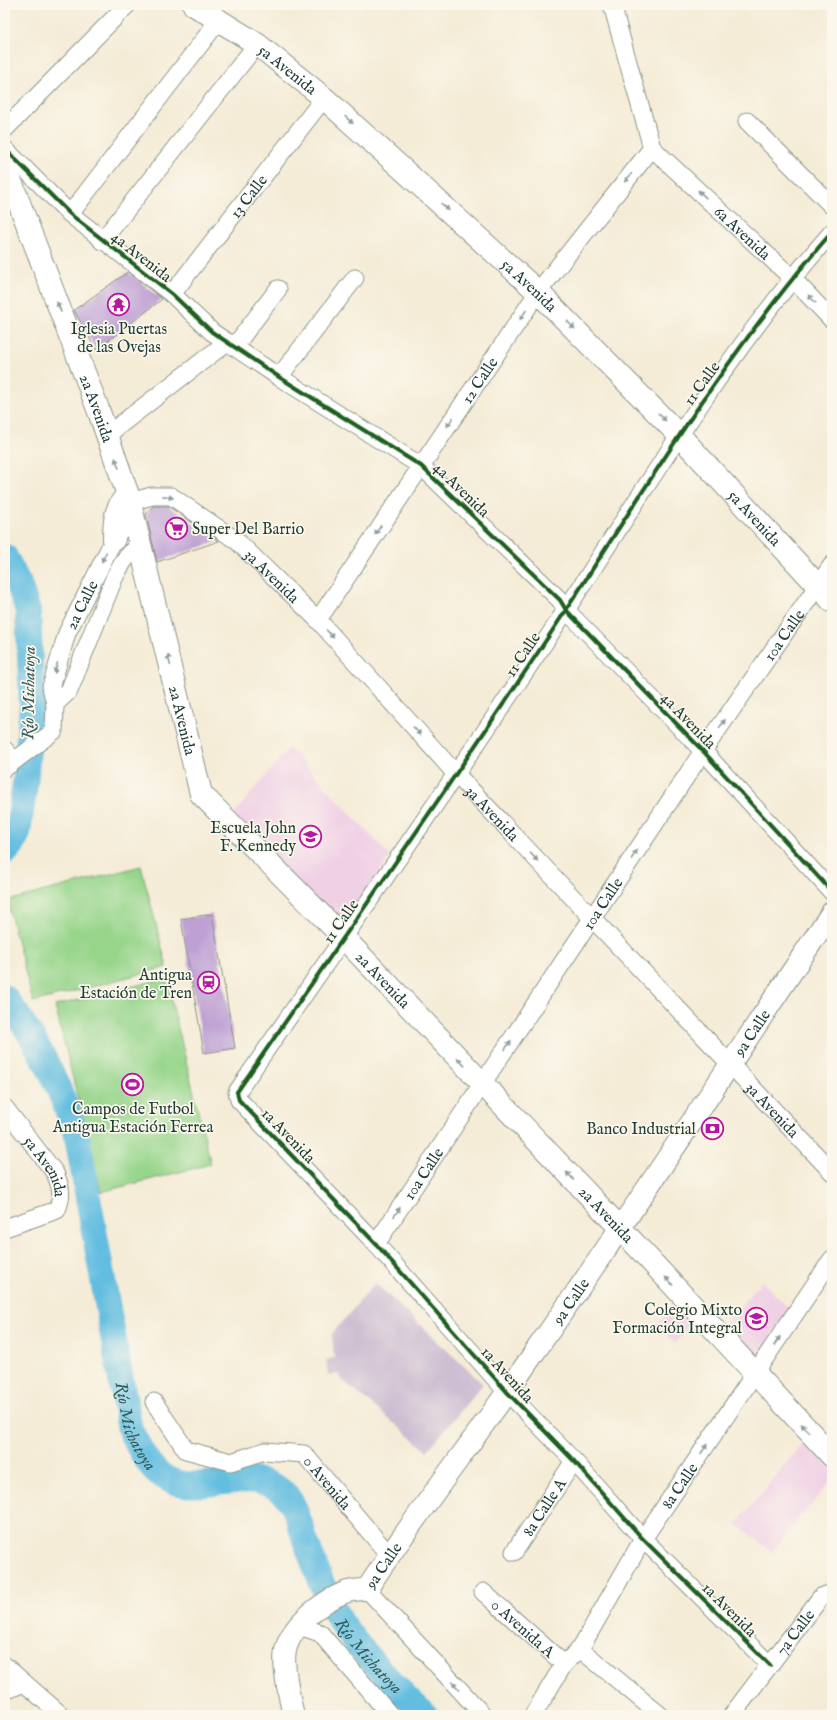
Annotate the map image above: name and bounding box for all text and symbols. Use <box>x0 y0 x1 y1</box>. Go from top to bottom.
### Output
street label: 5a Avenida <box>254 41 320 100</box>
one-way arrow <box>344 115 353 124</box>
street label: 13 Calle <box>226 171 273 223</box>
one-way arrow <box>623 173 632 184</box>
one-way arrow <box>697 189 707 199</box>
one-way arrow <box>440 203 450 212</box>
street label: 6a Avenida <box>709 203 774 265</box>
street label: 4a Avenida <box>107 228 175 287</box>
street label: 5a Avenida <box>496 255 560 317</box>
temple icon: Iglesia Puertas de las Ovejas <box>106 291 132 317</box>
one-way arrow <box>807 294 817 304</box>
one-way arrow <box>55 300 61 312</box>
one-way arrow <box>519 310 527 320</box>
place label: Iglesia Puertas de las Ovejas <box>71 320 168 358</box>
one-way arrow <box>566 320 575 330</box>
street label: 12 Calle <box>458 354 503 408</box>
street label: 11 Calle <box>680 358 725 410</box>
street label: 2a Avenida <box>74 372 117 445</box>
one-way arrow <box>657 412 667 422</box>
one-way arrow <box>446 417 454 428</box>
one-way arrow <box>113 457 119 469</box>
street label: 4a Avenida <box>428 458 493 522</box>
street label: 5a Avenida <box>723 487 784 551</box>
one-way arrow <box>162 495 174 501</box>
supermarket icon: Super Del Barrio <box>163 515 189 541</box>
place label: Super Del Barrio <box>192 520 304 540</box>
one-way arrow <box>374 525 382 536</box>
street label: 3a Avenida <box>239 545 303 608</box>
one-way arrow <box>101 551 108 563</box>
street label: 2a Calle <box>62 578 104 633</box>
street label: 10a Calle <box>760 606 810 666</box>
one-way arrow <box>326 629 335 639</box>
street label: 11 Calle <box>501 629 546 681</box>
water label: Río Michatoya <box>18 646 41 740</box>
one-way arrow <box>166 654 172 667</box>
one-way arrow <box>53 663 59 675</box>
street label: 2a Avenida <box>163 684 199 758</box>
street label: 4a Avenida <box>656 689 720 754</box>
one-way arrow <box>718 718 726 729</box>
one-way arrow <box>412 726 422 736</box>
street label: 3a Avenida <box>460 782 522 846</box>
place label: Escuela John F. Kennedy <box>210 819 296 857</box>
school or university icon: Escuela John F. Kennedy <box>298 823 324 849</box>
one-way arrow <box>630 850 638 860</box>
one-way arrow <box>529 852 539 862</box>
street label: 10a Calle <box>579 874 628 934</box>
street label: 11 Calle <box>319 896 364 948</box>
street label: 2a Avenida <box>350 948 414 1013</box>
place label: Antigua Estación de Tren <box>80 966 192 1004</box>
station icon: Antigua Estación de Tren <box>195 970 221 996</box>
street label: 9a Calle <box>730 1006 776 1061</box>
one-way arrow <box>504 1040 512 1050</box>
one-way arrow <box>456 1057 466 1067</box>
sports icon: Campos de Futbol Antigua Estación Ferrea <box>120 1072 146 1098</box>
street label: 3a Avenida <box>740 1079 803 1143</box>
place label: Campos de Futbol Antigua Estación Ferrea <box>52 1100 213 1138</box>
street label: 1a Avenida <box>256 1104 319 1168</box>
bank icon: Banco Industrial <box>699 1115 725 1141</box>
place label: Banco Industrial <box>586 1120 697 1140</box>
street label: 5a Avenida <box>18 1133 69 1197</box>
street label: 10a Calle <box>400 1144 449 1204</box>
one-way arrow <box>565 1171 575 1181</box>
street label: 2a Avenida <box>574 1183 637 1248</box>
one-way arrow <box>393 1206 401 1217</box>
street label: 9a Calle <box>548 1275 595 1330</box>
one-way arrow <box>664 1276 673 1286</box>
place label: Colegio Mixto Formación Integral <box>613 1301 743 1339</box>
school or university icon: Colegio Mixto Formación Integral <box>744 1305 770 1331</box>
one-way arrow <box>773 1336 781 1346</box>
street label: 1a Avenida <box>476 1343 537 1408</box>
water label: Río Michatoya <box>110 1380 160 1476</box>
one-way arrow <box>800 1423 810 1433</box>
one-way arrow <box>700 1443 708 1454</box>
street label: 0 Avenida <box>298 1452 355 1515</box>
street label: 8a Calle <box>658 1460 703 1513</box>
street label: 8a Calle A <box>519 1474 572 1541</box>
street label: 9a Calle <box>361 1539 407 1594</box>
street label: 1a Avenida <box>697 1579 760 1642</box>
street label: 0 Avenida A <box>486 1596 559 1664</box>
street label: 7a Calle <box>772 1606 820 1660</box>
water label: Río Michatoya <box>330 1614 406 1699</box>
one-way arrow <box>452 1681 461 1691</box>

